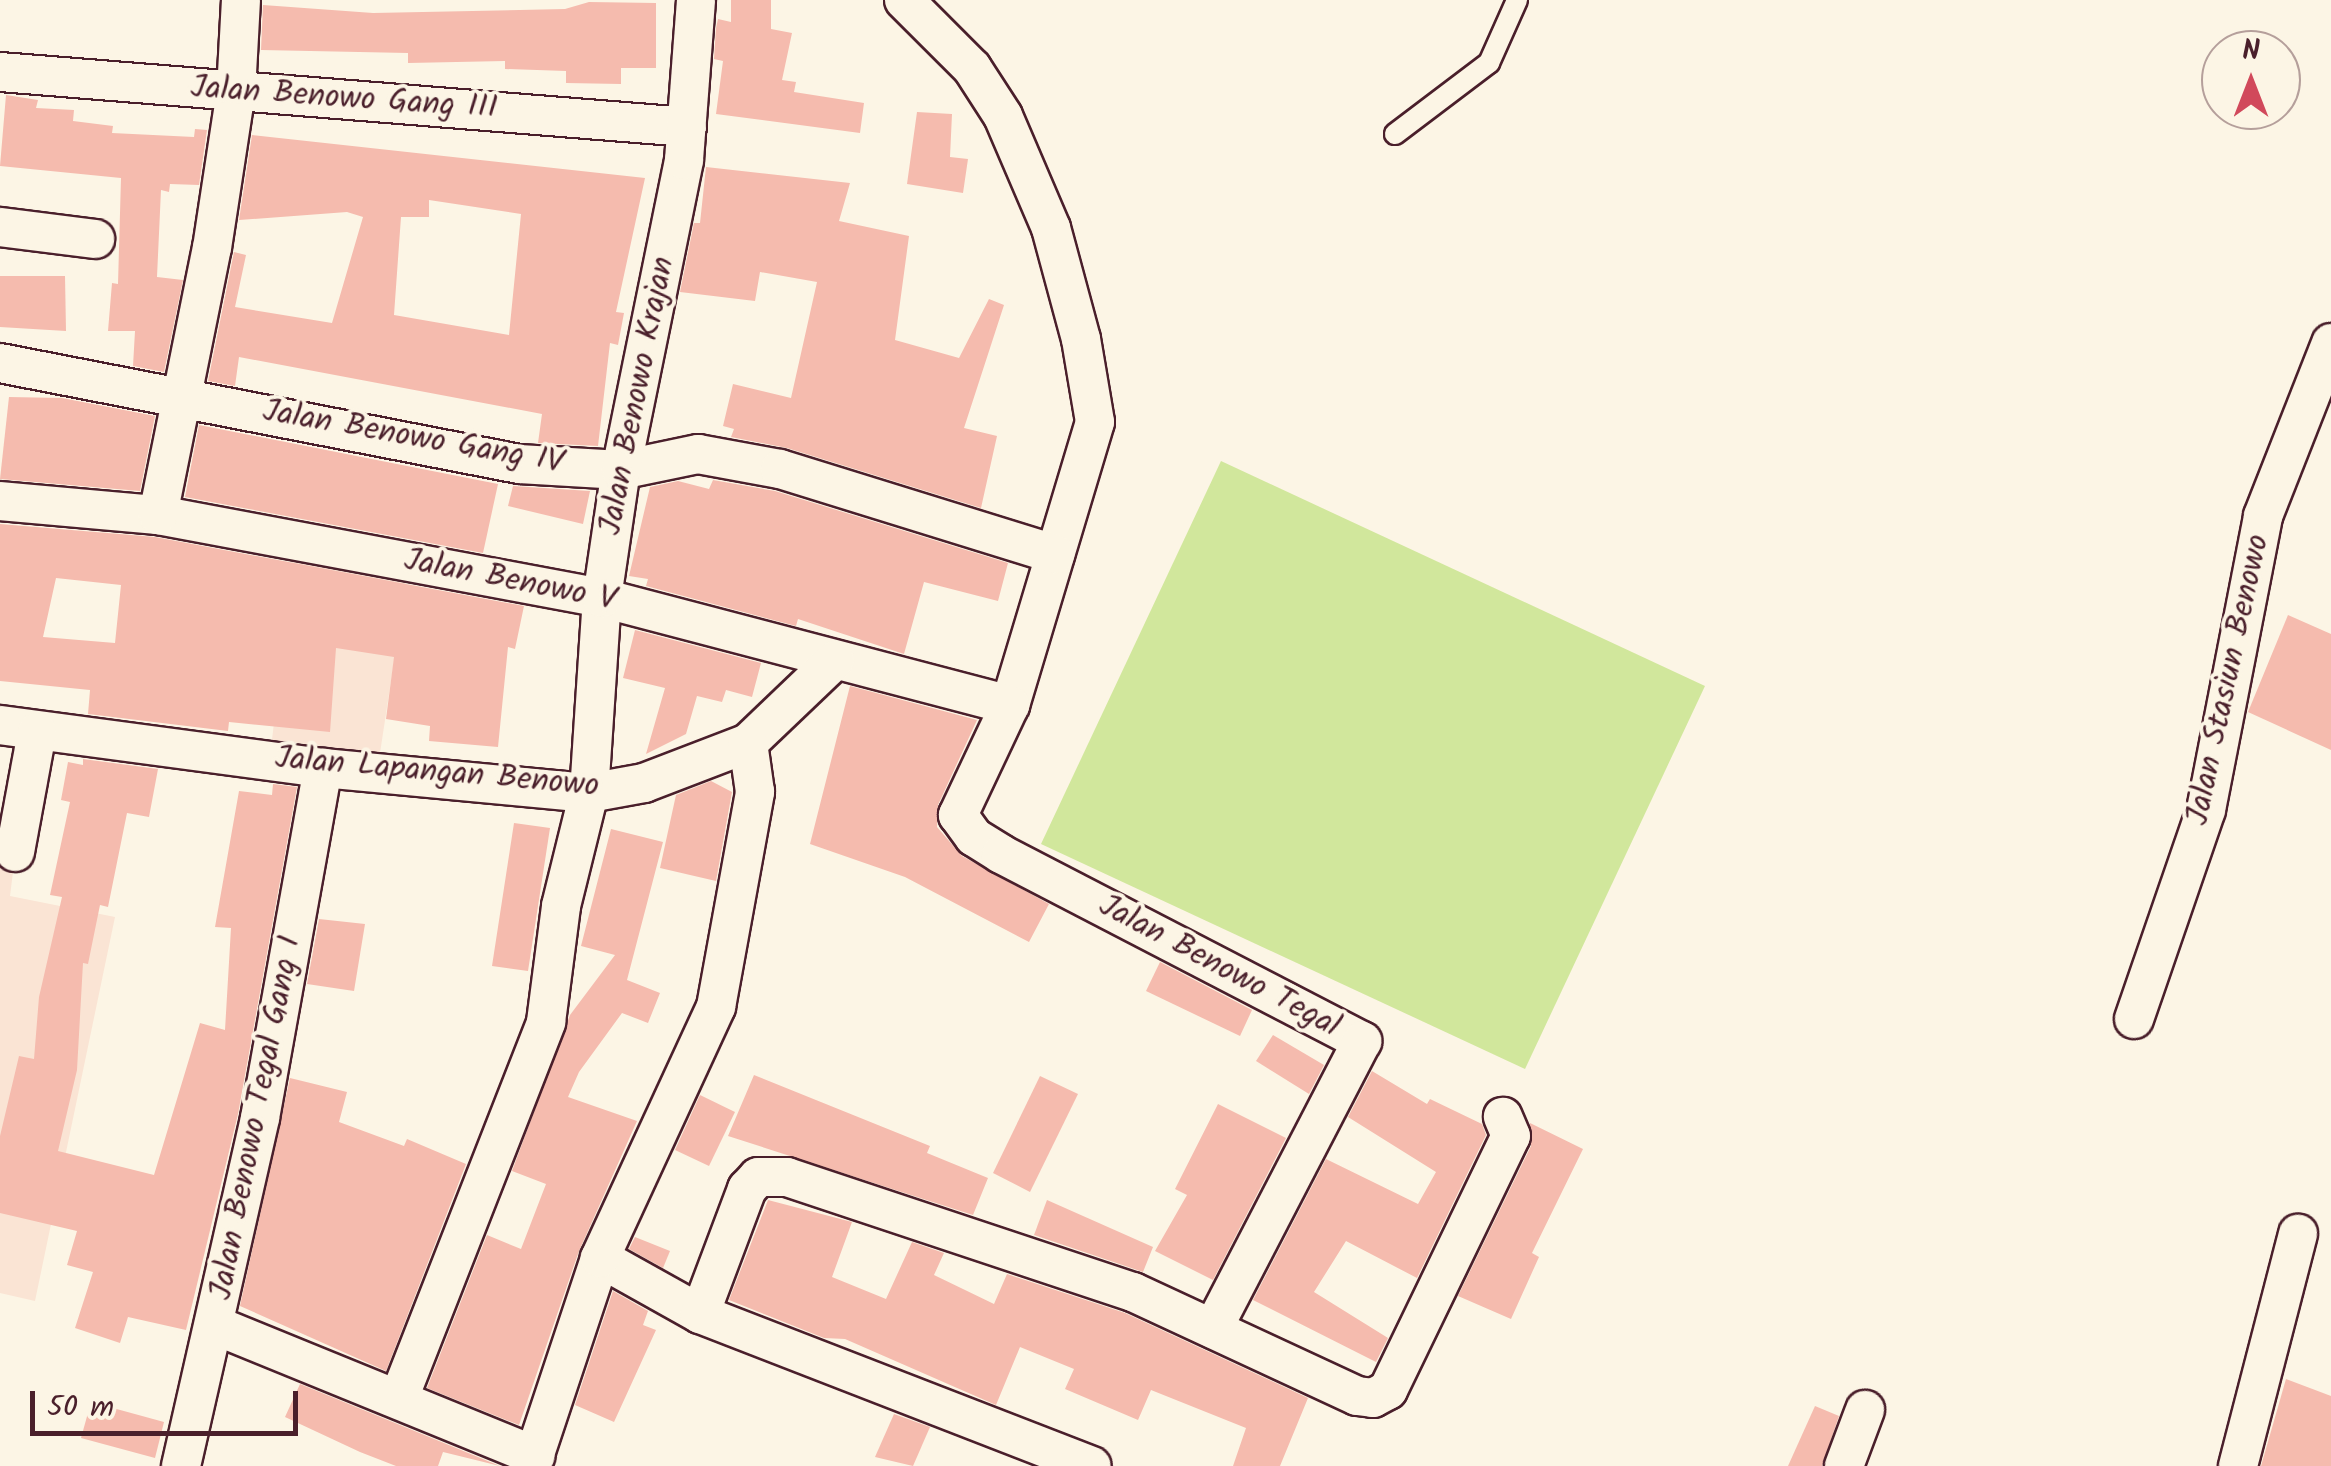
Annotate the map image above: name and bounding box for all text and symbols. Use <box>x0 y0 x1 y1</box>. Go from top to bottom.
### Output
text: N <box>2242 29 2260 74</box>
north arrow <box>2201 30 2301 130</box>
street label: Jalan Benowo Gang III <box>189 69 499 129</box>
street label: Jalan Benowo Krajan <box>592 254 684 538</box>
street label: Jalan Benowo Gang IV <box>260 393 566 483</box>
street label: Jalan Stasiun Benowo <box>2179 531 2279 829</box>
street label: Jalan Benowo V <box>401 542 619 620</box>
street label: Jalan Lapangan Benowo <box>273 740 601 806</box>
street label: Jalan Benowo Tegal <box>1092 887 1346 1047</box>
street label: Jalan Benowo Tegal Gang I <box>203 933 311 1303</box>
scale bar <box>35 1371 302 1433</box>
text: 50 m <box>47 1384 114 1432</box>

